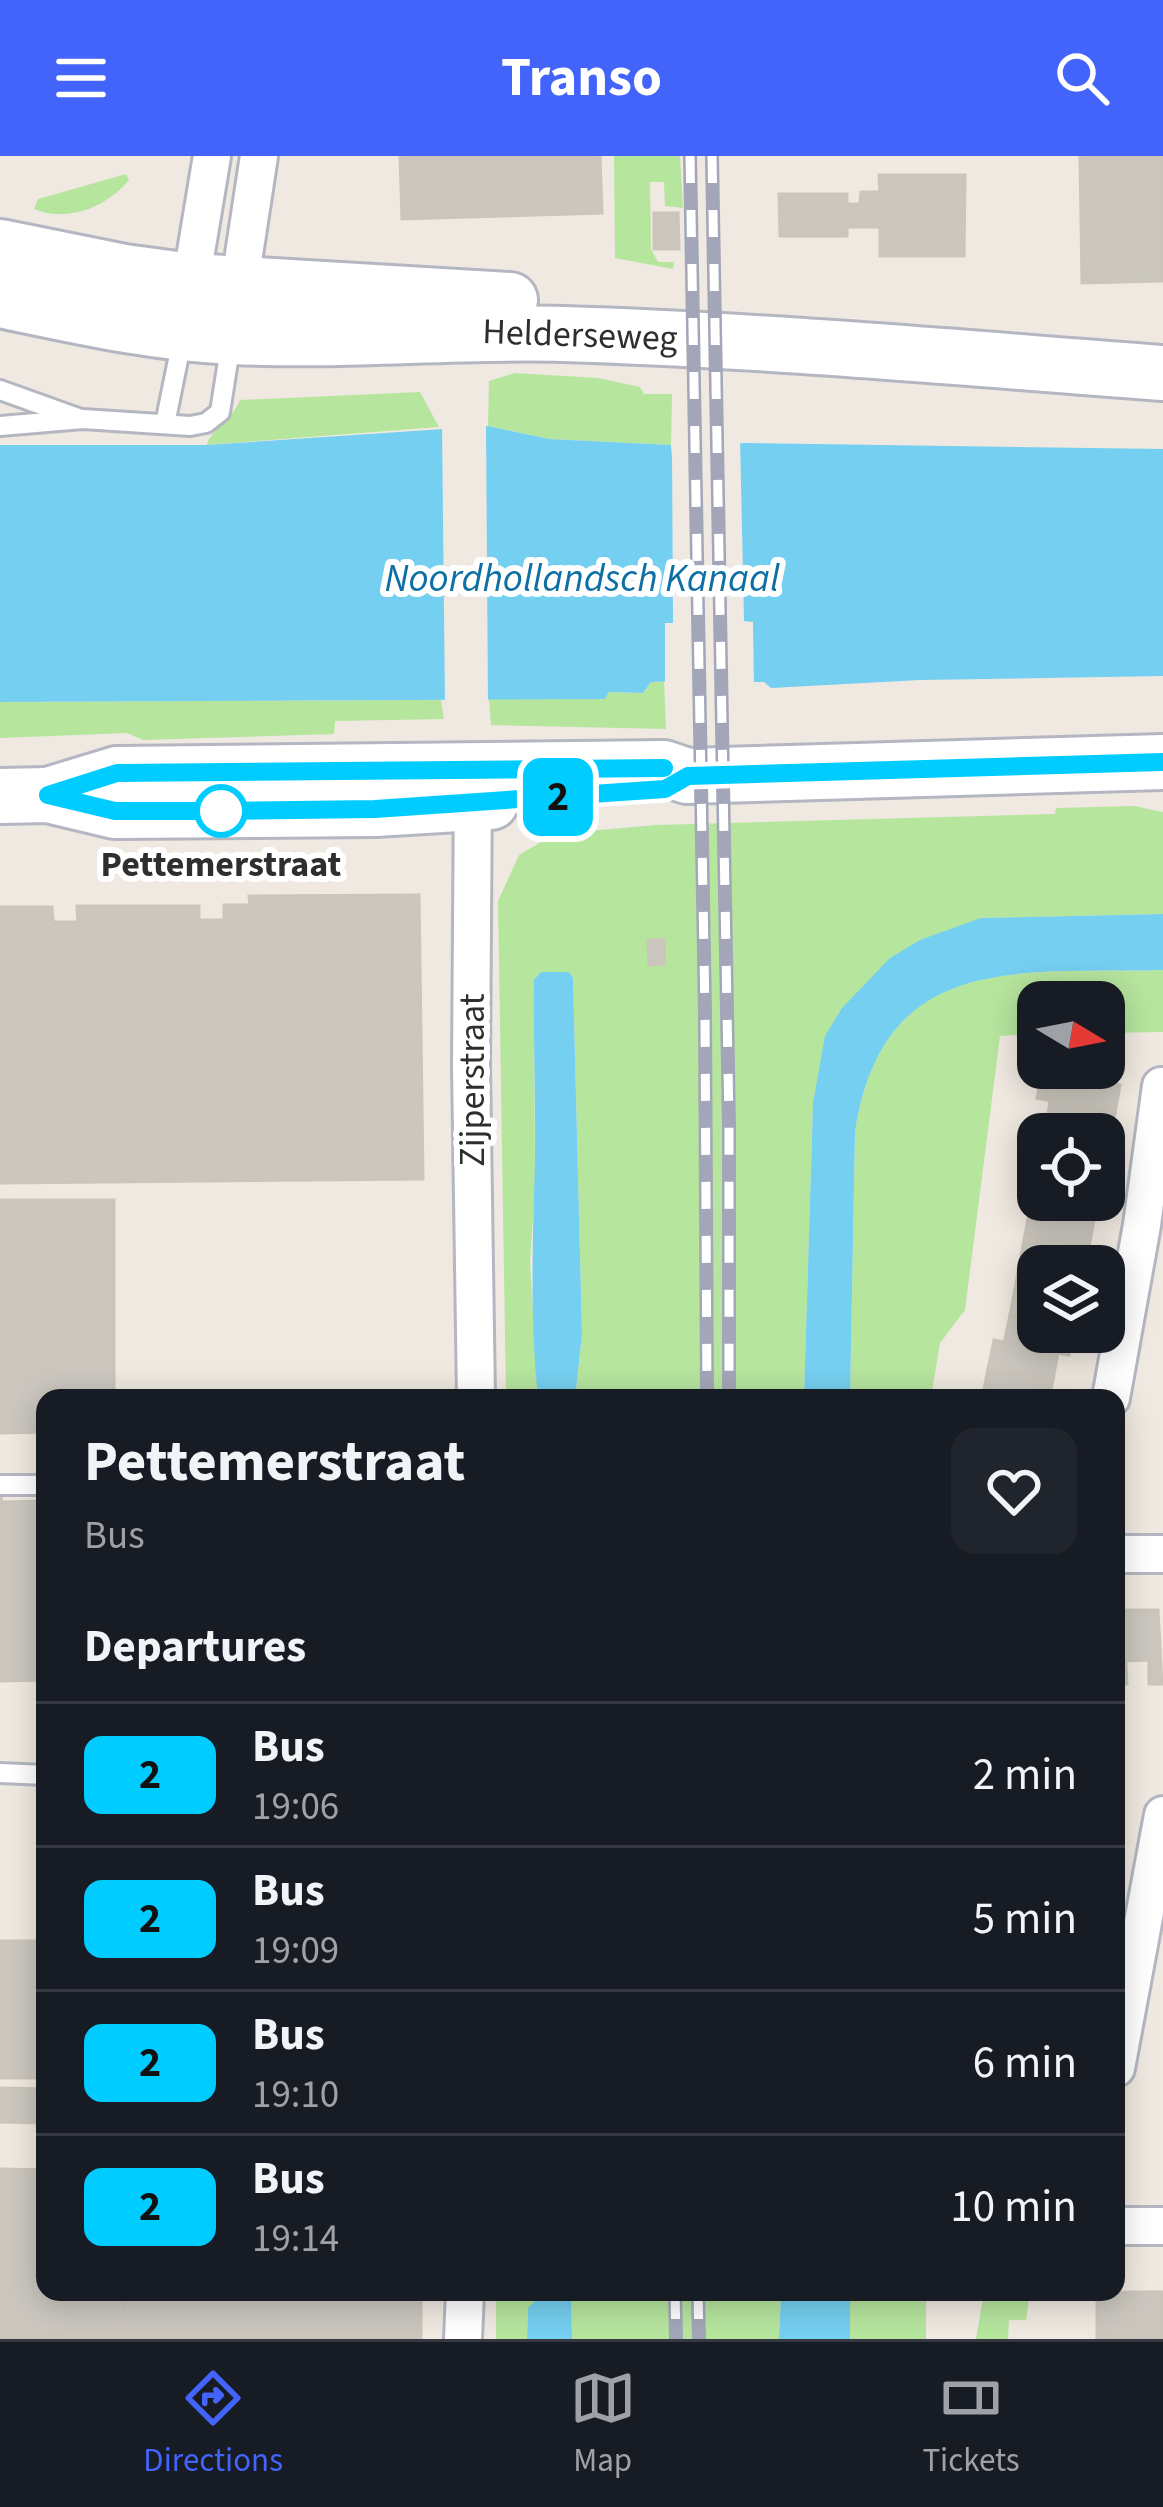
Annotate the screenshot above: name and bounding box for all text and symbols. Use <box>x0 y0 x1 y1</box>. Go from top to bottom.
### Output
text: Transo <box>501 40 662 117</box>
icon: menu <box>48 45 114 111</box>
icon: search <box>1049 45 1115 111</box>
street label: Helderseweg <box>482 306 678 364</box>
water label: Noordhollandsch Kanaal <box>384 551 780 607</box>
line badge: 2 <box>519 758 597 836</box>
text: 2 <box>547 767 569 827</box>
marker: Pettemerstraat <box>196 786 246 836</box>
place label: Pettemerstraat <box>101 839 342 890</box>
north arrow <box>1017 981 1125 1089</box>
map controls <box>1017 981 1125 1353</box>
street label: Zijperstraat <box>447 993 498 1167</box>
button: locate <box>1017 1113 1125 1221</box>
button: layers <box>1017 1245 1125 1353</box>
text: Pettemerstraat <box>84 1422 465 1503</box>
button: heart <box>951 1428 1077 1554</box>
text: Bus <box>84 1508 145 1564</box>
text: Departures <box>84 1615 306 1679</box>
text: Bus <box>252 1715 325 1779</box>
text: 2 min <box>973 1743 1077 1807</box>
text: 2 <box>139 1745 161 1805</box>
text: 19:06 <box>252 1779 339 1835</box>
text: Bus <box>252 1859 325 1923</box>
text: 5 min <box>973 1887 1077 1951</box>
text: 2 <box>139 1889 161 1949</box>
text: 19:09 <box>252 1923 339 1979</box>
text: Bus <box>252 2003 325 2067</box>
text: 6 min <box>973 2031 1077 2095</box>
text: 2 <box>139 2033 161 2093</box>
text: 19:10 <box>252 2067 339 2123</box>
text: Bus <box>252 2147 325 2211</box>
text: 10 min <box>950 2175 1077 2239</box>
text: 2 <box>139 2177 161 2237</box>
text: 19:14 <box>252 2211 339 2267</box>
tab: Directions <box>143 2365 283 2484</box>
tab: Map <box>570 2365 636 2484</box>
tab: Tickets <box>922 2365 1020 2484</box>

